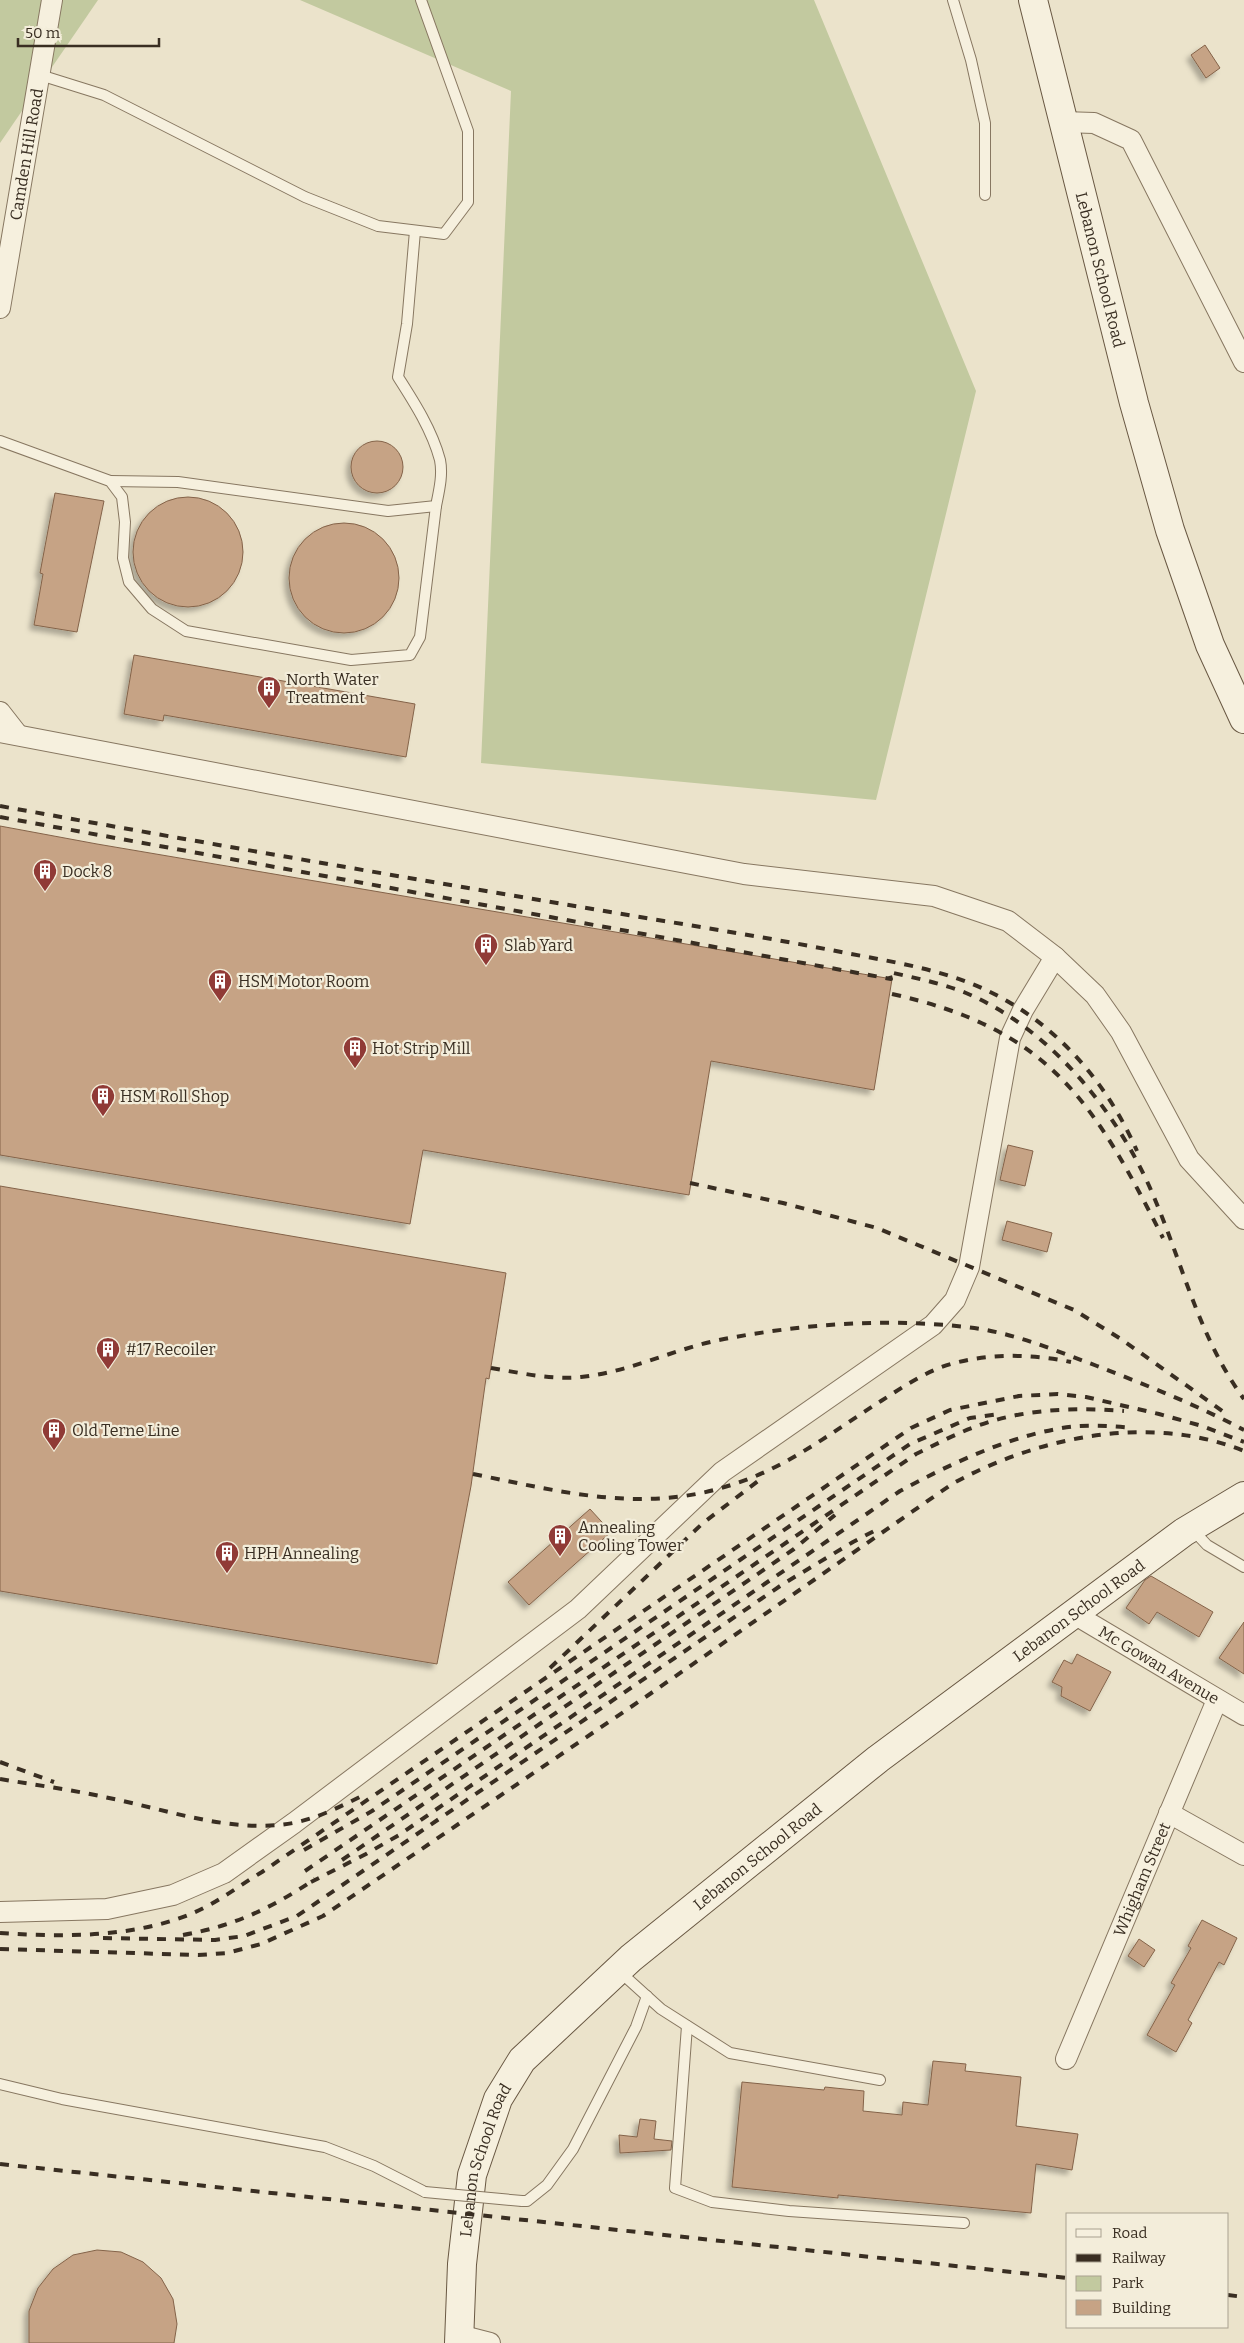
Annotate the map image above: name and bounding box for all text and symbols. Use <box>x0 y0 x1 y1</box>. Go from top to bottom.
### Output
scale bar <box>18 15 159 47</box>
text: 50 m <box>25 24 61 42</box>
street label: Camden Hill Road <box>6 86 47 222</box>
street label: Lebanon School Road <box>1072 190 1129 350</box>
place label: North Water Treatment <box>286 670 379 707</box>
building icon: North Water Treatment <box>256 675 282 709</box>
building icon: Dock 8 <box>32 858 58 892</box>
place label: Dock 8 <box>62 862 112 881</box>
building icon: Slab Yard <box>473 932 499 966</box>
place label: Slab Yard <box>504 936 573 955</box>
building icon: HSM Motor Room <box>207 968 233 1002</box>
place label: HSM Motor Room <box>238 972 369 991</box>
building icon: Hot Strip Mill <box>342 1035 368 1069</box>
place label: Hot Strip Mill <box>372 1039 471 1058</box>
building icon: HSM Roll Shop <box>90 1083 116 1117</box>
place label: HSM Roll Shop <box>120 1087 229 1106</box>
building icon: #17 Recoiler <box>95 1336 121 1370</box>
place label: #17 Recoiler <box>126 1340 216 1359</box>
building icon: Old Terne Line <box>41 1417 67 1451</box>
place label: Old Terne Line <box>72 1421 180 1440</box>
place label: Annealing Cooling Tower <box>578 1518 684 1555</box>
building icon: Annealing Cooling Tower <box>547 1523 573 1557</box>
building icon: HPH Annealing <box>214 1540 240 1574</box>
place label: HPH Annealing <box>244 1544 359 1563</box>
street label: Lebanon School Road <box>1009 1555 1149 1666</box>
street label: Mc Gowan Avenue <box>1095 1622 1223 1708</box>
street label: Lebanon School Road <box>689 1799 826 1914</box>
street label: Whigham Street <box>1110 1819 1175 1939</box>
street label: Lebanon School Road <box>456 2080 516 2238</box>
legend <box>1066 2213 1229 2328</box>
text: Road <box>1112 2224 1147 2242</box>
text: Railway <box>1112 2249 1166 2267</box>
text: Park <box>1112 2274 1144 2292</box>
text: Building <box>1112 2299 1171 2317</box>

